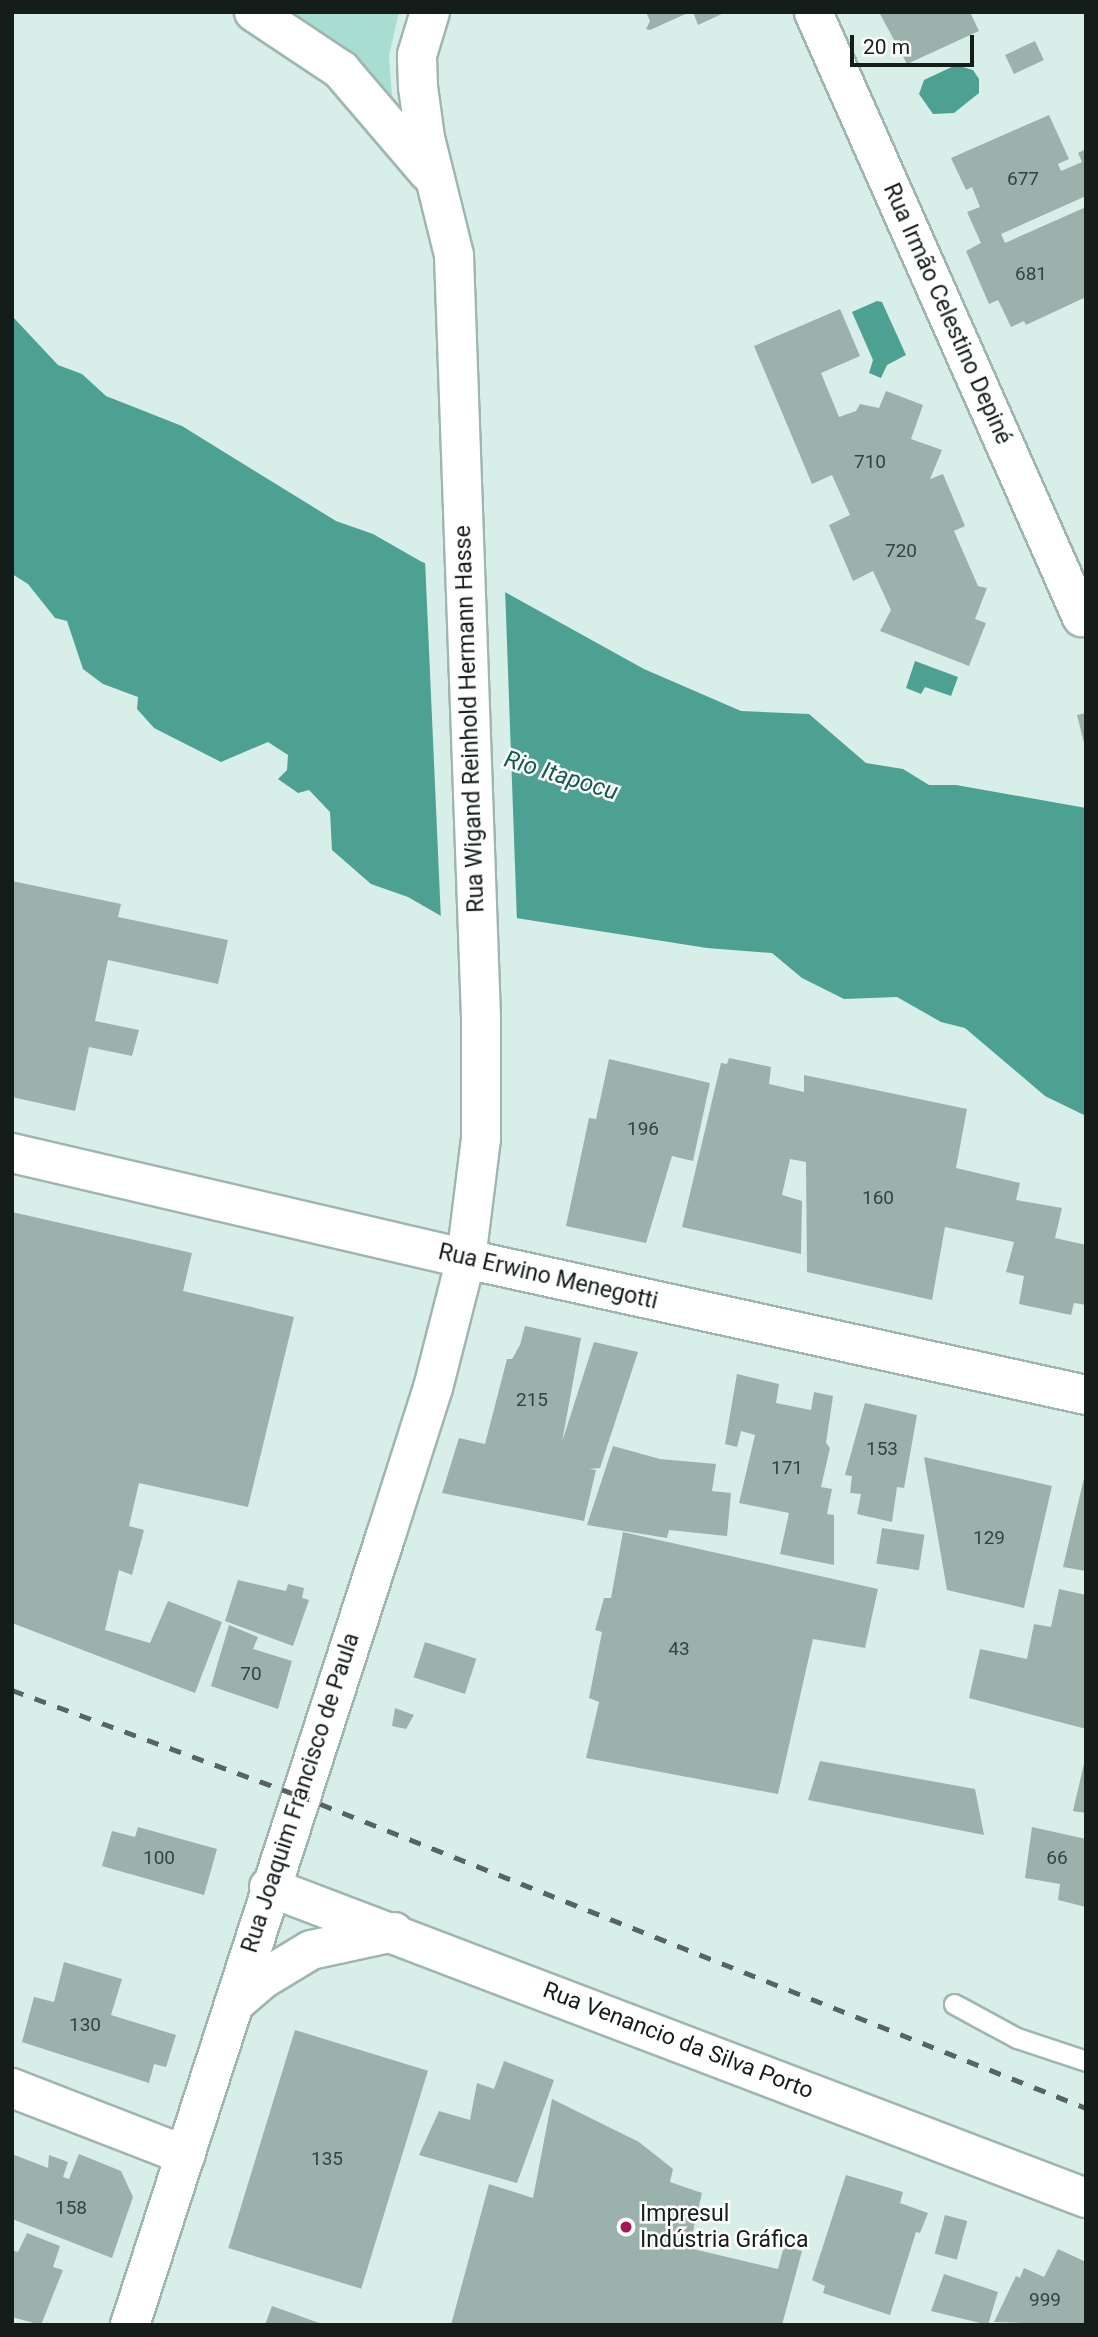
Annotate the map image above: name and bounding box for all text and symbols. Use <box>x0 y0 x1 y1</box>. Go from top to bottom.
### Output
scale bar <box>853 21 977 65</box>
text: 20 m <box>863 35 910 59</box>
house number: 677 <box>1007 168 1039 190</box>
street label: Rua Irmão Celestino Depiné <box>877 179 1017 449</box>
house number: 681 <box>1015 263 1047 285</box>
house number: 710 <box>854 451 886 473</box>
street label: Rua Wigand Reinhold Hermann Hasse <box>449 525 491 913</box>
house number: 720 <box>885 540 917 562</box>
water label: Rio Itapocu <box>501 745 621 807</box>
house number: 196 <box>627 1118 659 1140</box>
house number: 160 <box>862 1187 894 1209</box>
street label: Rua Erwino Menegotti <box>436 1238 660 1316</box>
house number: 215 <box>516 1389 548 1411</box>
house number: 153 <box>866 1438 898 1460</box>
house number: 171 <box>771 1457 803 1479</box>
house number: 129 <box>973 1527 1005 1549</box>
street label: Rua Joaquim Francisco de Paula <box>236 1630 366 1956</box>
house number: 43 <box>668 1638 690 1660</box>
house number: 70 <box>240 1663 262 1685</box>
house number: 100 <box>143 1847 175 1869</box>
house number: 66 <box>1046 1847 1068 1869</box>
street label: Rua Venancio da Silva Porto <box>539 1977 817 2105</box>
house number: 130 <box>69 2014 101 2036</box>
house number: 135 <box>311 2148 343 2170</box>
house number: 158 <box>55 2197 87 2219</box>
place label: Impresul Indústria Gráfica <box>640 2200 808 2254</box>
marker: Impresul Indústria Gráfica <box>618 2219 634 2235</box>
house number: 999 <box>1029 2289 1061 2311</box>

